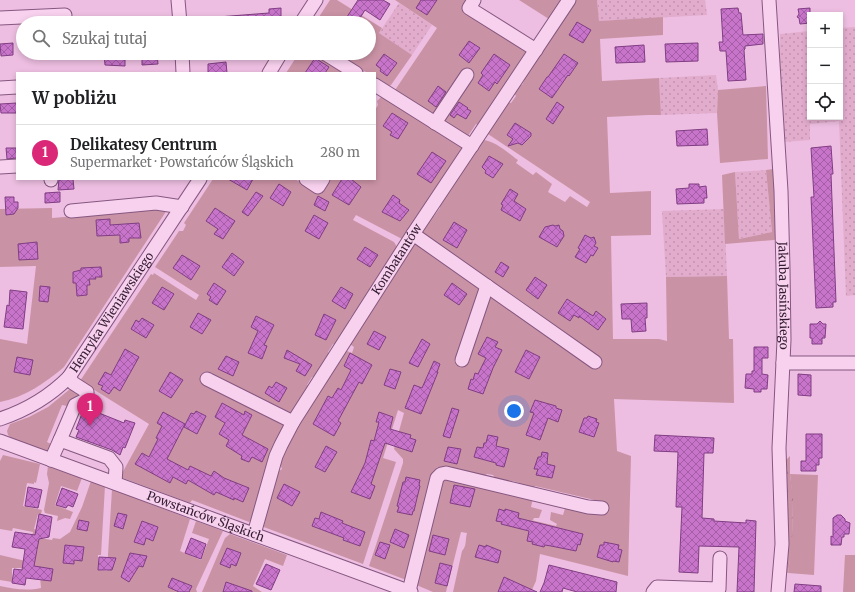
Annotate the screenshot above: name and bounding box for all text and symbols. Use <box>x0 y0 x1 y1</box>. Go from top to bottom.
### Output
map controls <box>807 12 843 120</box>
button: + <box>807 12 843 48</box>
search box <box>16 16 376 60</box>
icon: search <box>30 27 52 49</box>
text: Szukaj tutaj <box>62 29 147 48</box>
button: − <box>807 48 843 84</box>
button: locate <box>807 84 843 120</box>
text: W pobliżu <box>32 87 117 109</box>
text: Delikatesy Centrum <box>70 135 217 154</box>
text: 1 <box>42 144 48 161</box>
text: 280 m <box>320 144 360 161</box>
text: Supermarket · Powstańców Śląskich <box>70 154 294 171</box>
street label: Kombatantów <box>368 220 425 297</box>
street label: Jakuba Jasińskiego <box>775 240 792 350</box>
street label: Henryka Wieniawskiego <box>66 249 157 375</box>
pin: 1 <box>77 393 103 426</box>
your location <box>504 401 524 421</box>
street label: Powstańców Śląskich <box>145 488 267 544</box>

